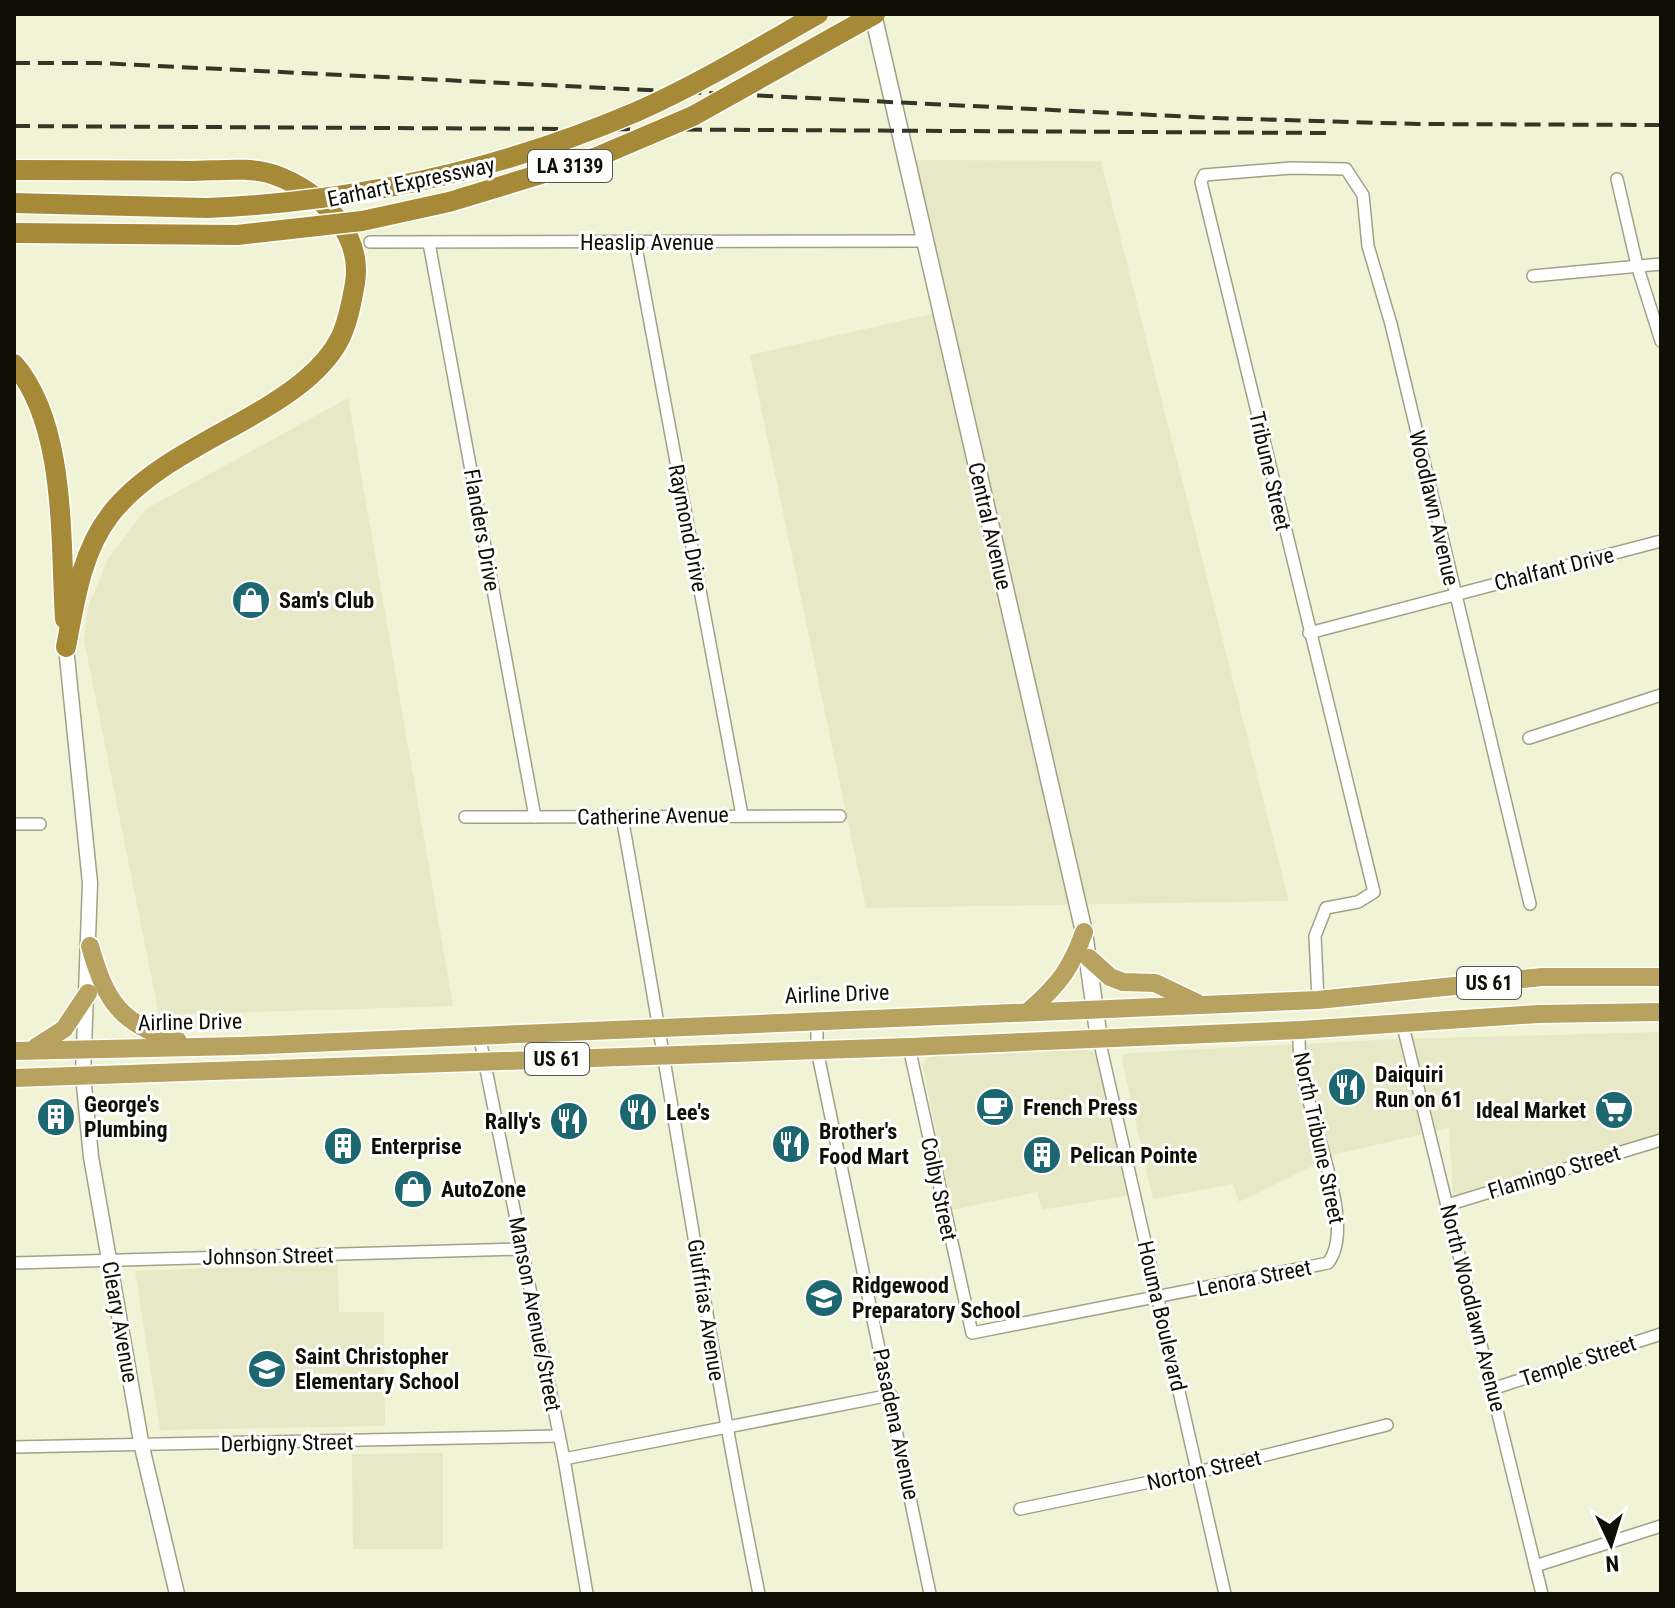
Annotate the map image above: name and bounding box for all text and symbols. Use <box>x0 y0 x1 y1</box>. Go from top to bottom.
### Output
road number: LA 3139 <box>528 150 612 182</box>
street label: Earhart Expressway <box>325 152 497 212</box>
street label: Heaslip Avenue <box>580 230 714 255</box>
street label: Tribune Street <box>1244 409 1296 533</box>
street label: Woodlawn Avenue <box>1404 428 1464 588</box>
street label: Central Avenue <box>963 460 1017 592</box>
street label: Raymond Drive <box>663 462 713 594</box>
street label: Flanders Drive <box>459 467 505 593</box>
street label: Chalfant Drive <box>1492 542 1616 596</box>
shop icon: Sam's Club <box>230 579 272 621</box>
place label: Sam's Club <box>279 588 374 613</box>
street label: Catherine Avenue <box>577 802 729 830</box>
road number: US 61 <box>1457 967 1521 999</box>
street label: Airline Drive <box>784 980 890 1008</box>
street label: Airline Drive <box>138 1009 242 1035</box>
road number: US 61 <box>525 1043 589 1075</box>
street label: North Tribune Street <box>1289 1050 1349 1226</box>
place label: Daiquiri Run on 61 <box>1375 1062 1463 1112</box>
restaurant icon: Daiquiri Run on 61 <box>1326 1066 1368 1108</box>
cafe icon: French Press <box>974 1086 1016 1128</box>
supermarket icon: Ideal Market <box>1593 1089 1635 1131</box>
restaurant icon: Lee's <box>617 1091 659 1133</box>
place label: George's Plumbing <box>84 1092 168 1142</box>
place label: French Press <box>1023 1095 1138 1120</box>
building icon: George's Plumbing <box>35 1096 77 1138</box>
place label: Ideal Market <box>1476 1098 1586 1123</box>
restaurant icon: Rally's <box>548 1100 590 1142</box>
place label: Lee's <box>666 1100 710 1125</box>
place label: Rally's <box>485 1109 541 1134</box>
place label: Brother's Food Mart <box>819 1119 909 1169</box>
restaurant icon: Brother's Food Mart <box>770 1123 812 1165</box>
building icon: Enterprise <box>322 1125 364 1167</box>
place label: Enterprise <box>371 1134 461 1159</box>
building icon: Pelican Pointe <box>1021 1134 1063 1176</box>
street label: Colby Street <box>916 1135 962 1243</box>
street label: Flamingo Street <box>1485 1140 1623 1204</box>
place label: Pelican Pointe <box>1070 1143 1197 1168</box>
shop icon: AutoZone <box>392 1168 434 1210</box>
place label: AutoZone <box>441 1177 526 1202</box>
street label: North Woodlawn Avenue <box>1435 1202 1511 1414</box>
street label: Manson Avenue/Street <box>504 1215 566 1413</box>
street label: Giuffrias Avenue <box>682 1237 730 1383</box>
street label: Houma Boulevard <box>1133 1238 1191 1394</box>
street label: Johnson Street <box>202 1242 334 1270</box>
street label: Lenora Street <box>1195 1255 1313 1301</box>
street label: Cleary Avenue <box>97 1259 143 1385</box>
place label: Ridgewood Preparatory School <box>852 1273 1021 1323</box>
school or university icon: Ridgewood Preparatory School <box>803 1277 845 1319</box>
street label: Temple Street <box>1517 1331 1639 1391</box>
place label: Saint Christopher Elementary School <box>295 1344 459 1394</box>
street label: Pasadena Avenue <box>868 1346 924 1502</box>
school or university icon: Saint Christopher Elementary School <box>246 1348 288 1390</box>
street label: Derbigny Street <box>220 1429 354 1457</box>
street label: Norton Street <box>1144 1445 1264 1495</box>
north arrow <box>1571 1504 1651 1584</box>
text: N <box>1605 1551 1620 1576</box>

